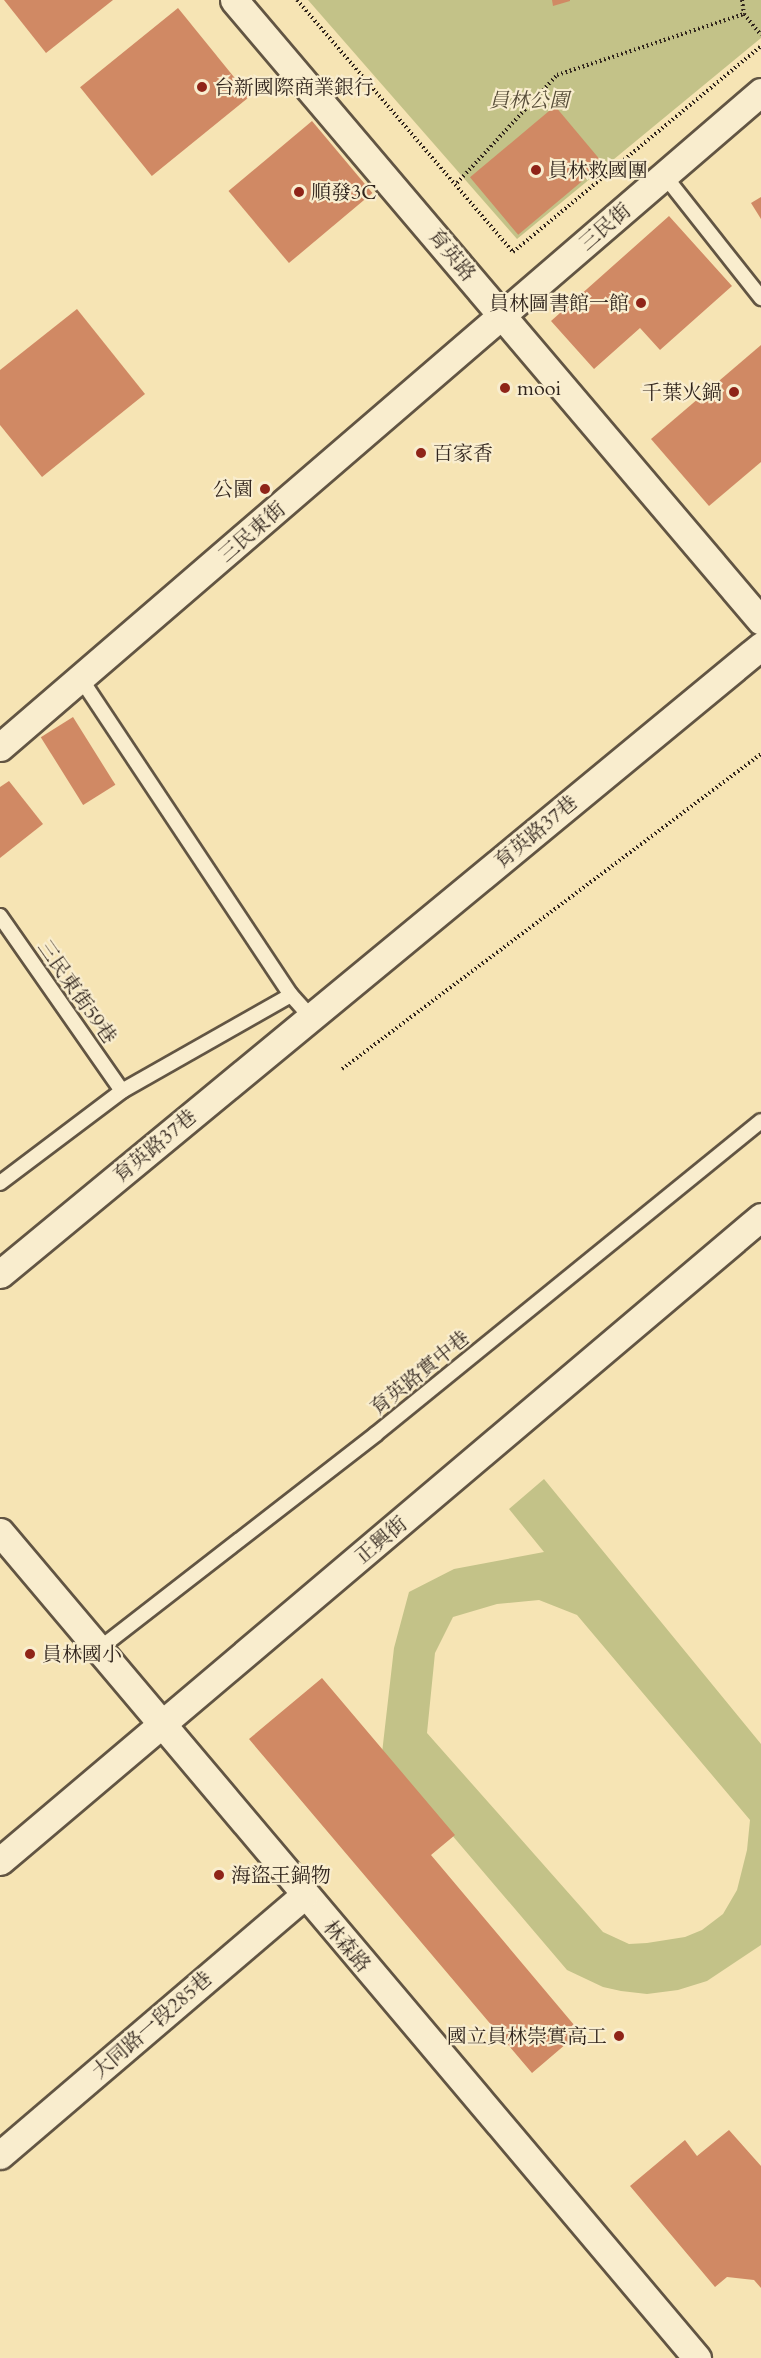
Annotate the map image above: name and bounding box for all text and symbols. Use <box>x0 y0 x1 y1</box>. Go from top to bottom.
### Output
place label: 台新國際商業銀行 <box>214 75 374 99</box>
marker: 台新國際商業銀行 <box>195 80 209 94</box>
park label: 員林公園 <box>489 88 569 112</box>
place label: 員林救國團 <box>548 158 648 182</box>
marker: 員林救國團 <box>529 163 543 177</box>
place label: 順發3C <box>311 180 377 204</box>
marker: 順發3C <box>292 185 306 199</box>
street label: 三民街 <box>574 198 636 256</box>
street label: 育英路 <box>424 224 480 286</box>
place label: 員林圖書館一館 <box>489 291 629 315</box>
marker: 員林圖書館一館 <box>634 296 648 310</box>
place label: mooi <box>517 376 561 400</box>
place label: 千葉火鍋 <box>642 380 722 404</box>
marker: mooi <box>498 381 512 395</box>
marker: 千葉火鍋 <box>727 385 741 399</box>
place label: 百家香 <box>433 441 493 465</box>
marker: 百家香 <box>414 446 428 460</box>
place label: 公園 <box>213 477 253 501</box>
marker: 公園 <box>258 482 272 496</box>
street label: 三民東街 <box>214 497 290 567</box>
street label: 育英路37巷 <box>490 791 582 873</box>
street label: 三民東街59巷 <box>33 936 121 1048</box>
street label: 育英路37巷 <box>109 1105 201 1187</box>
street label: 育英路實中巷 <box>366 1326 474 1420</box>
street label: 正興街 <box>350 1512 412 1568</box>
place label: 員林國小 <box>42 1642 122 1666</box>
marker: 員林國小 <box>23 1647 37 1661</box>
place label: 海盜王鍋物 <box>231 1863 331 1887</box>
marker: 海盜王鍋物 <box>212 1868 226 1882</box>
street label: 林森路 <box>319 1915 375 1977</box>
street label: 大同路一段285巷 <box>87 1966 217 2084</box>
place label: 國立員林崇實高工 <box>447 2024 607 2048</box>
marker: 國立員林崇實高工 <box>612 2029 626 2043</box>

